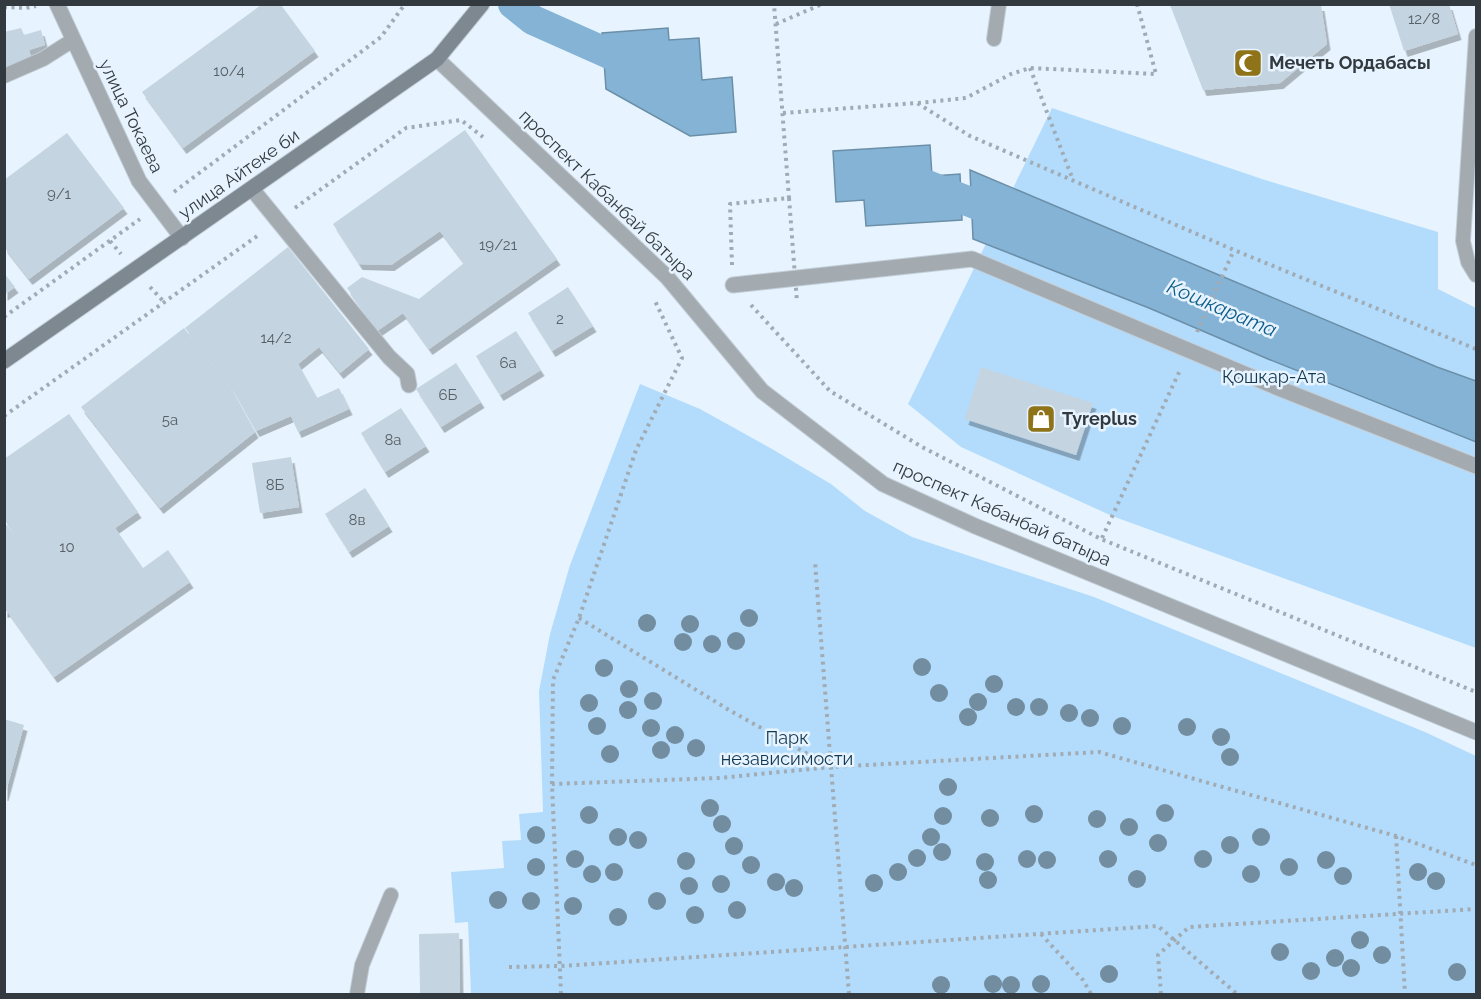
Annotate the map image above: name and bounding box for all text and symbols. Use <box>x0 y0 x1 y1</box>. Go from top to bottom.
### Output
house number: 12/8 <box>1408 10 1440 28</box>
mosque icon: Мечеть Ордабасы <box>1232 47 1264 79</box>
place label: Мечеть Ордабасы <box>1269 52 1431 73</box>
street label: улица Токаева <box>95 56 168 176</box>
house number: 10/4 <box>213 62 245 80</box>
street label: проспект Кабанбай батыра <box>515 105 700 284</box>
street label: улица Айтеке би <box>174 124 303 223</box>
house number: 9/1 <box>47 185 72 203</box>
house number: 19/21 <box>479 236 518 254</box>
water label: Кошкарата <box>1164 274 1280 342</box>
house number: 2 <box>556 310 564 328</box>
house number: 14/2 <box>260 329 292 347</box>
house number: 6а <box>499 354 517 372</box>
park label: Қошқар-Ата <box>1222 366 1326 387</box>
house number: 6Б <box>439 386 458 404</box>
shop icon: Tyreplus <box>1025 403 1057 435</box>
place label: Tyreplus <box>1062 408 1137 429</box>
house number: 5а <box>162 411 178 429</box>
house number: 8а <box>384 431 402 449</box>
street label: проспект Кабанбай батыра <box>890 455 1114 570</box>
house number: 8Б <box>266 476 285 494</box>
house number: 8в <box>349 511 365 529</box>
house number: 10 <box>59 538 75 556</box>
park label: Парк независимости <box>721 727 853 769</box>

